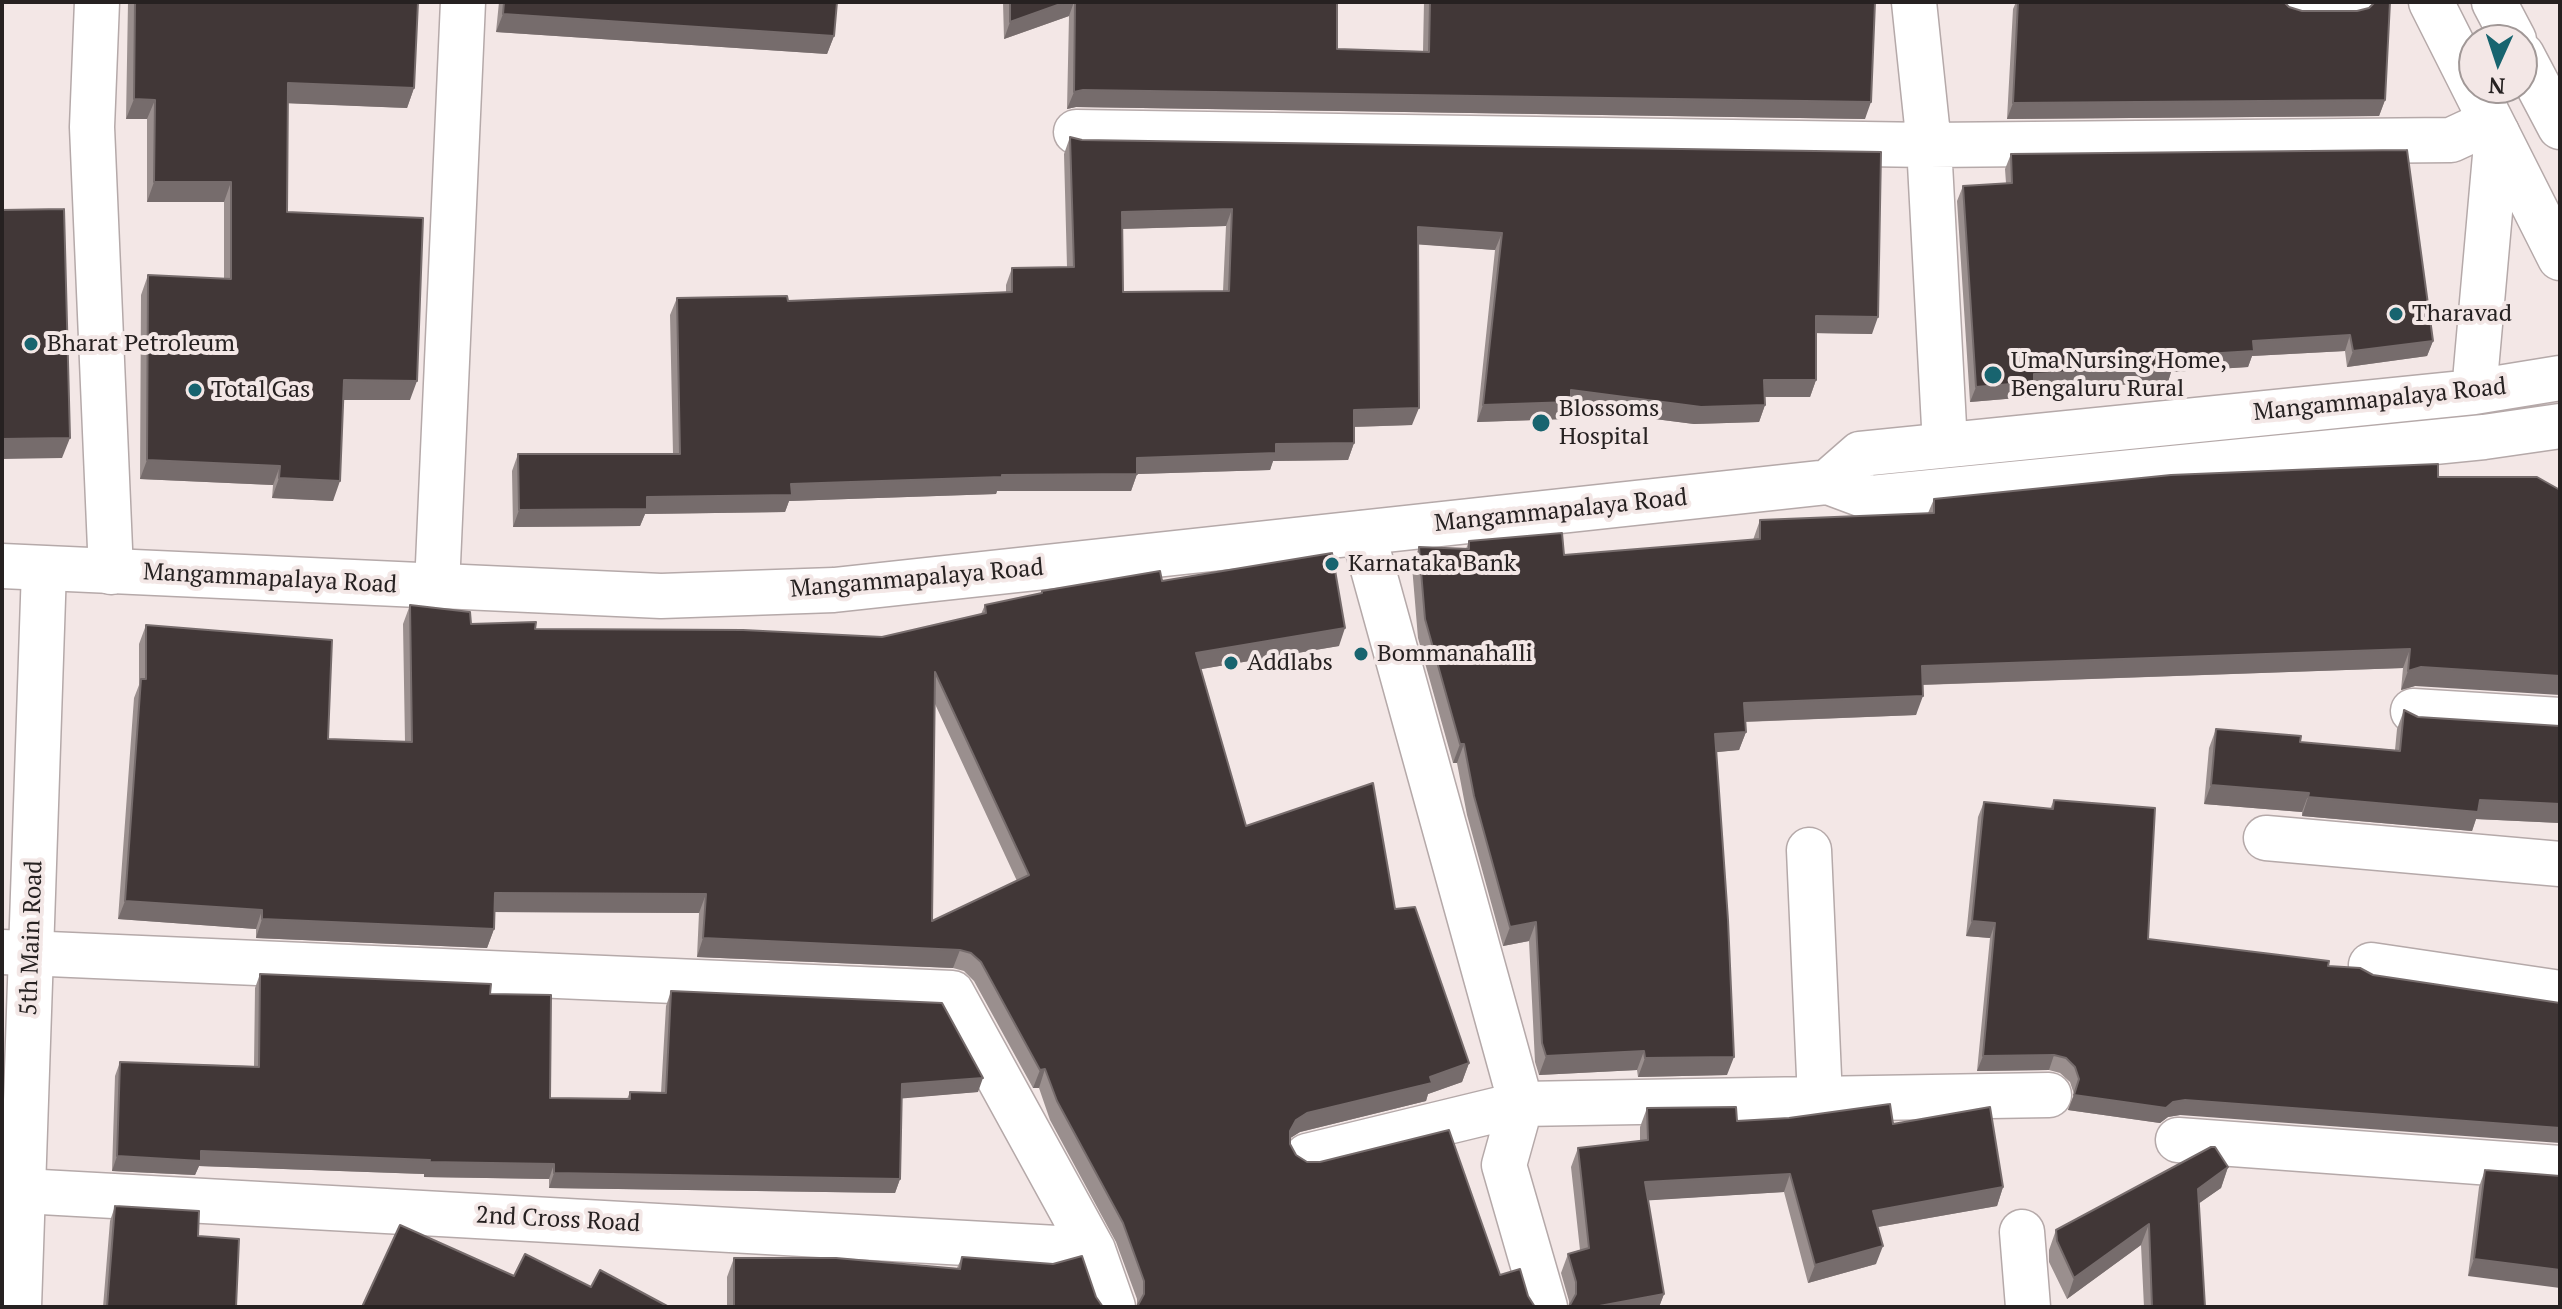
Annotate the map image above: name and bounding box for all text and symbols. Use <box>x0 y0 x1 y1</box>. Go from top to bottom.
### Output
north arrow <box>2458 24 2538 104</box>
text: N <box>2488 72 2506 101</box>
place label: Tharavad <box>2412 300 2512 328</box>
marker: Tharavad <box>2387 305 2405 323</box>
place label: Bharat Petroleum <box>47 330 235 358</box>
marker: Bharat Petroleum <box>22 335 40 353</box>
place label: Uma Nursing Home, Bengaluru Rural <box>2011 347 2227 403</box>
marker: Uma Nursing Home, Bengaluru Rural <box>1982 364 2004 386</box>
street label: Mangammapalaya Road <box>2252 372 2508 428</box>
place label: Total Gas <box>211 376 310 404</box>
marker: Total Gas <box>186 381 204 399</box>
place label: Blossoms Hospital <box>1559 395 1659 451</box>
marker: Blossoms Hospital <box>1530 412 1552 434</box>
street label: Mangammapalaya Road <box>1433 483 1689 539</box>
place label: Karnataka Bank <box>1348 550 1516 578</box>
street label: Mangammapalaya Road <box>789 554 1045 604</box>
marker: Karnataka Bank <box>1323 555 1341 573</box>
street label: Mangammapalaya Road <box>142 558 398 600</box>
place label: Bommanahalli <box>1377 640 1533 668</box>
marker: Bommanahalli <box>1352 645 1370 663</box>
place label: Addlabs <box>1247 649 1333 677</box>
marker: Addlabs <box>1222 654 1240 672</box>
street label: 5th Main Road <box>15 860 49 1016</box>
street label: 2nd Cross Road <box>475 1201 641 1239</box>

